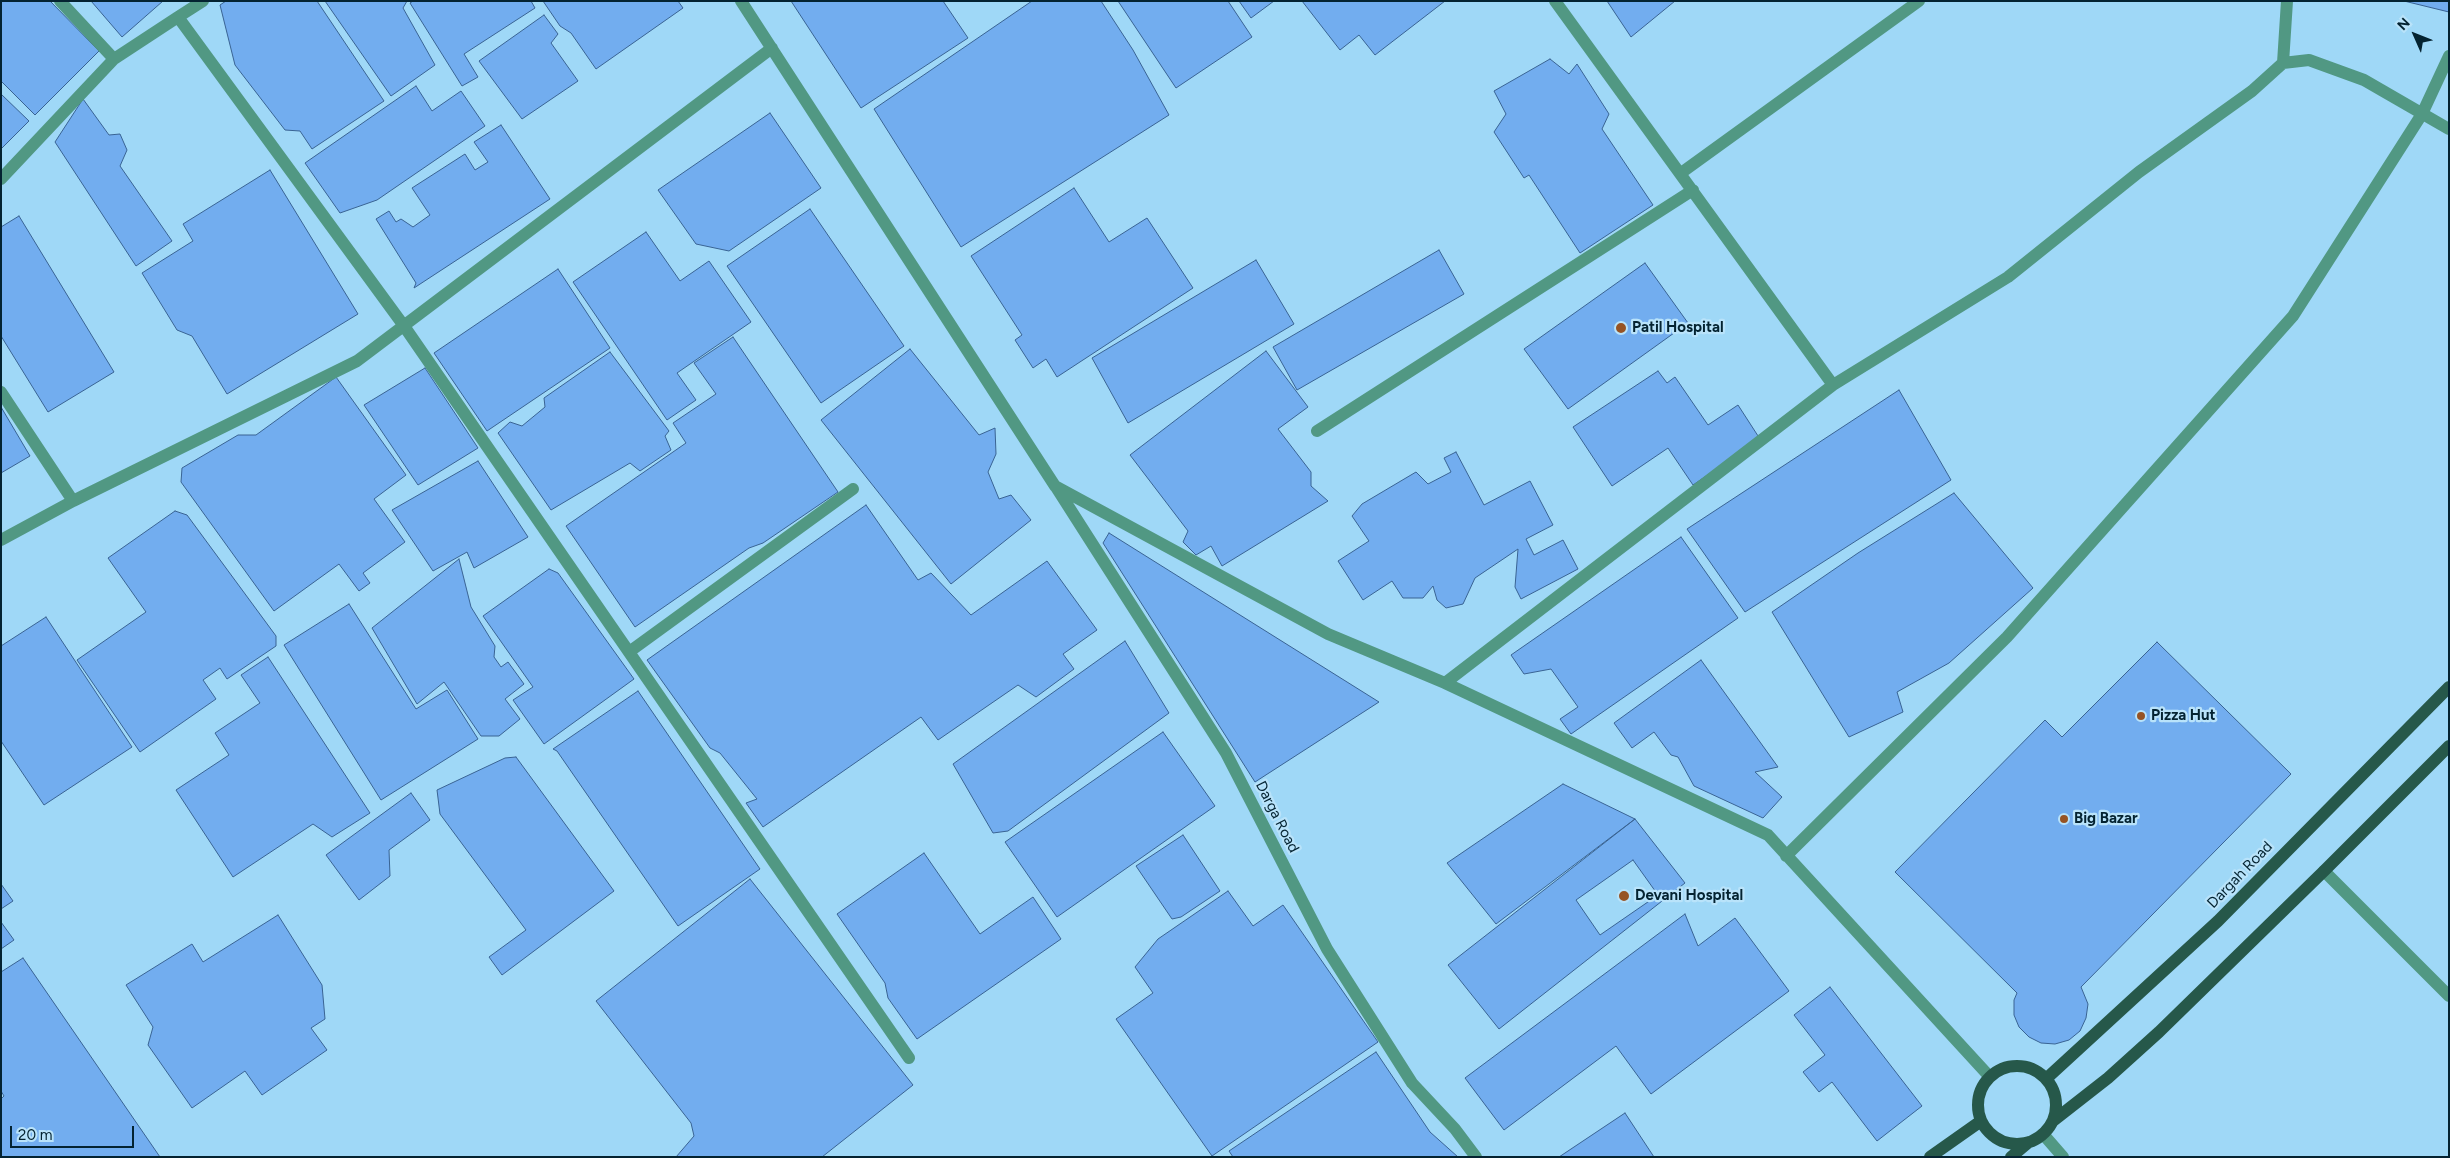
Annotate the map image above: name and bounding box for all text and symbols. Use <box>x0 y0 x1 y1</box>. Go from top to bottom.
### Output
north arrow <box>2390 10 2440 60</box>
text: N <box>2394 14 2414 34</box>
place label: Patil Hospital <box>1632 319 1724 337</box>
marker: Patil Hospital <box>1614 321 1628 335</box>
place label: Pizza Hut <box>2151 707 2216 725</box>
marker: Pizza Hut <box>2135 710 2147 722</box>
street label: Darga Road <box>1251 778 1303 856</box>
place label: Big Bazar <box>2074 810 2138 828</box>
marker: Big Bazar <box>2058 813 2070 825</box>
street label: Dargah Road <box>2204 838 2276 912</box>
place label: Devani Hospital <box>1635 887 1743 905</box>
marker: Devani Hospital <box>1617 889 1631 903</box>
scale bar <box>12 1116 136 1148</box>
text: 20 m <box>18 1126 52 1144</box>

